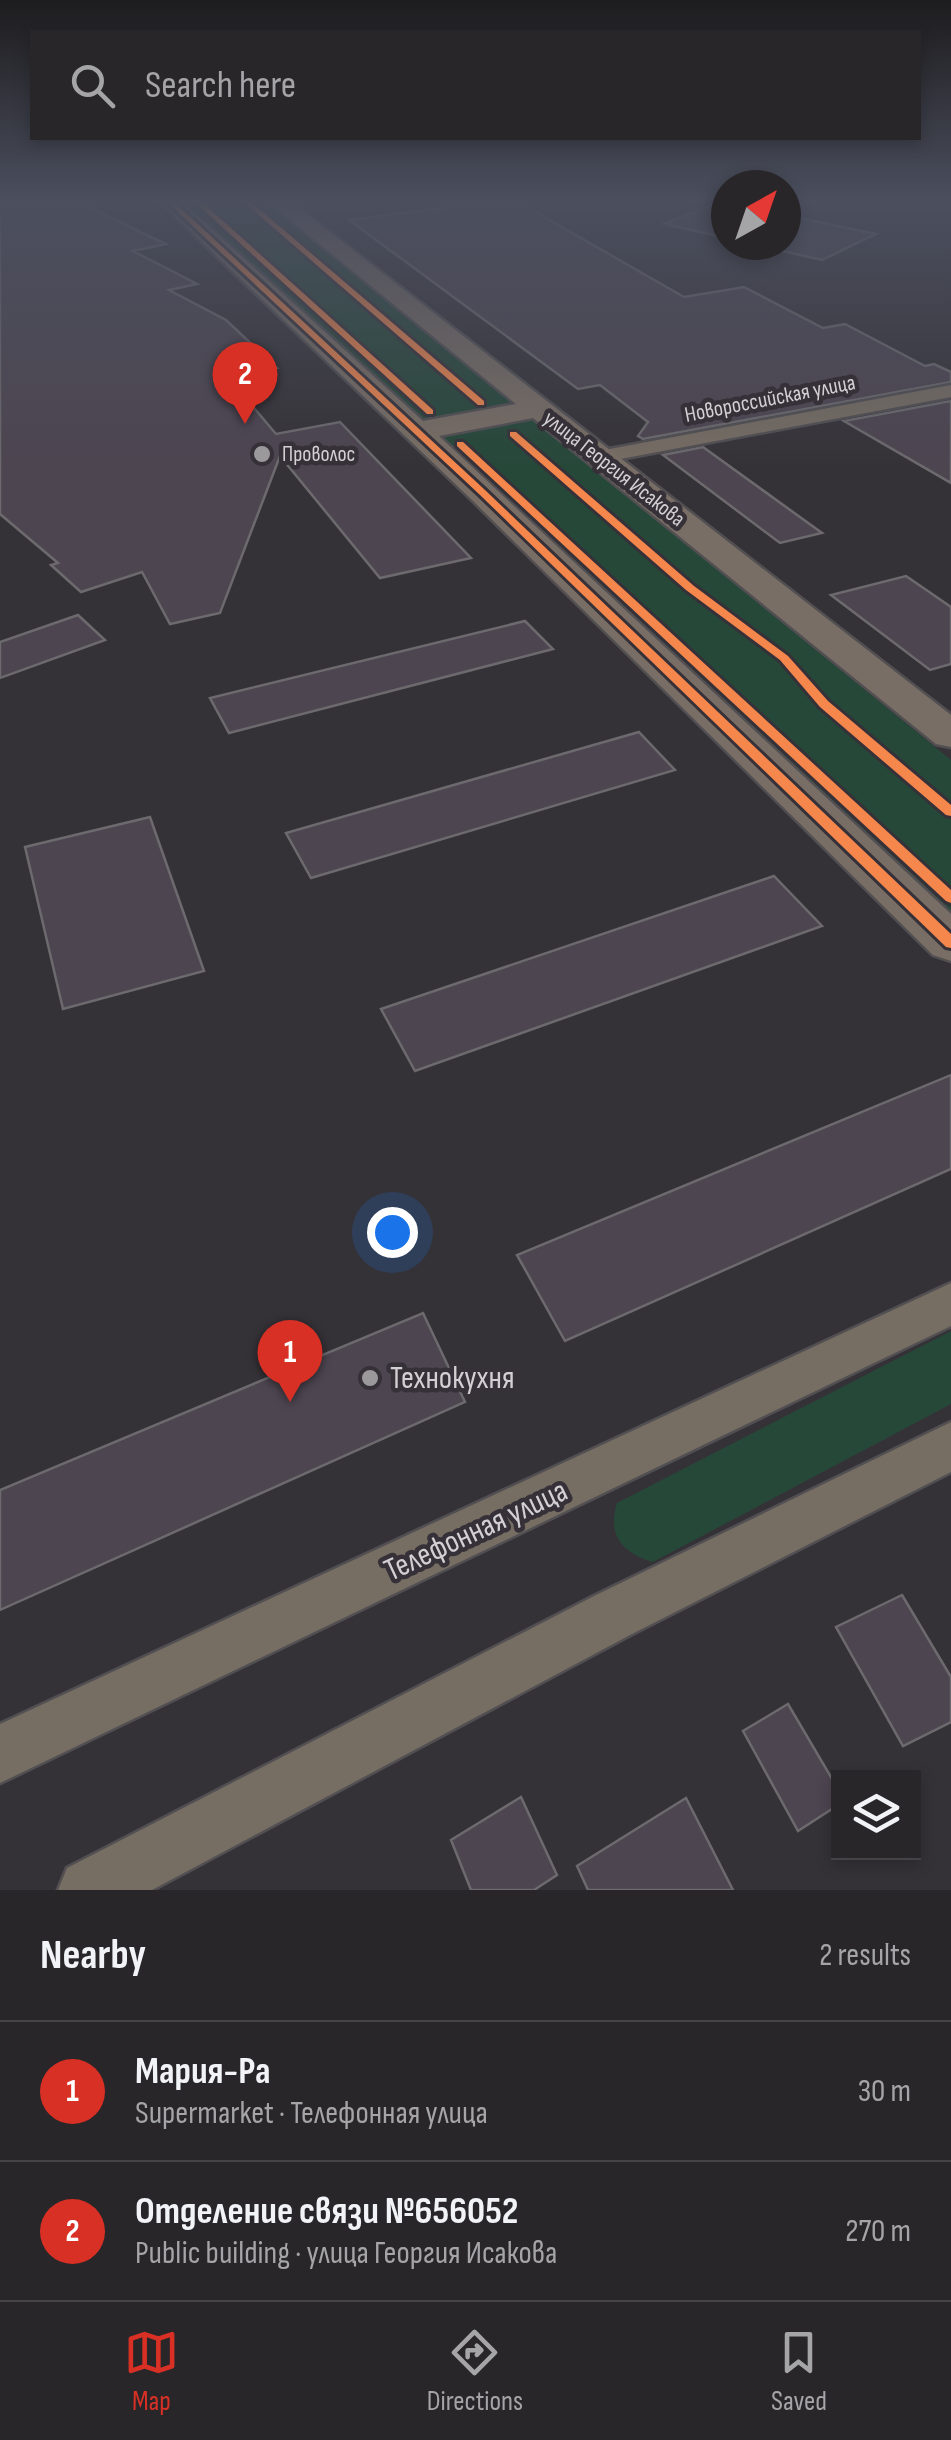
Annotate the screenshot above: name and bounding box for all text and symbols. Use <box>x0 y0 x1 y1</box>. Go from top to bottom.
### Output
search box <box>30 30 921 140</box>
icon: search <box>65 58 120 113</box>
text: Search here <box>145 63 296 108</box>
north arrow <box>711 170 801 260</box>
pin: 2 <box>212 342 278 424</box>
street label: Новороссийская улица <box>682 369 858 429</box>
street label: улица Георгия Исакова <box>538 405 690 533</box>
place label: Проволос <box>282 441 355 468</box>
marker: Проволос <box>251 443 273 465</box>
your location <box>367 1207 418 1258</box>
pin: 1 <box>258 1320 322 1402</box>
place label: Технокухня <box>390 1359 515 1398</box>
marker: Технокухня <box>359 1367 381 1389</box>
street label: Телефонная улица <box>378 1472 574 1590</box>
map controls <box>831 1770 921 1860</box>
button: layers <box>831 1770 921 1860</box>
text: Nearby <box>40 1930 146 1981</box>
text: 2 results <box>819 1936 911 1975</box>
text: Мария-Ра <box>135 2049 270 2094</box>
text: 1 <box>66 2072 79 2111</box>
text: 30 m <box>858 2072 911 2111</box>
text: Supermarket · Телефонная улица <box>135 2094 488 2133</box>
text: Отделение связи №656052 <box>135 2189 518 2234</box>
text: 2 <box>65 2212 80 2251</box>
text: 270 m <box>845 2212 911 2251</box>
text: Public building · улица Георгия Исакова <box>135 2234 557 2273</box>
tab: Map <box>124 2325 179 2418</box>
tab: Directions <box>427 2325 523 2418</box>
tab: Saved <box>771 2325 827 2418</box>

